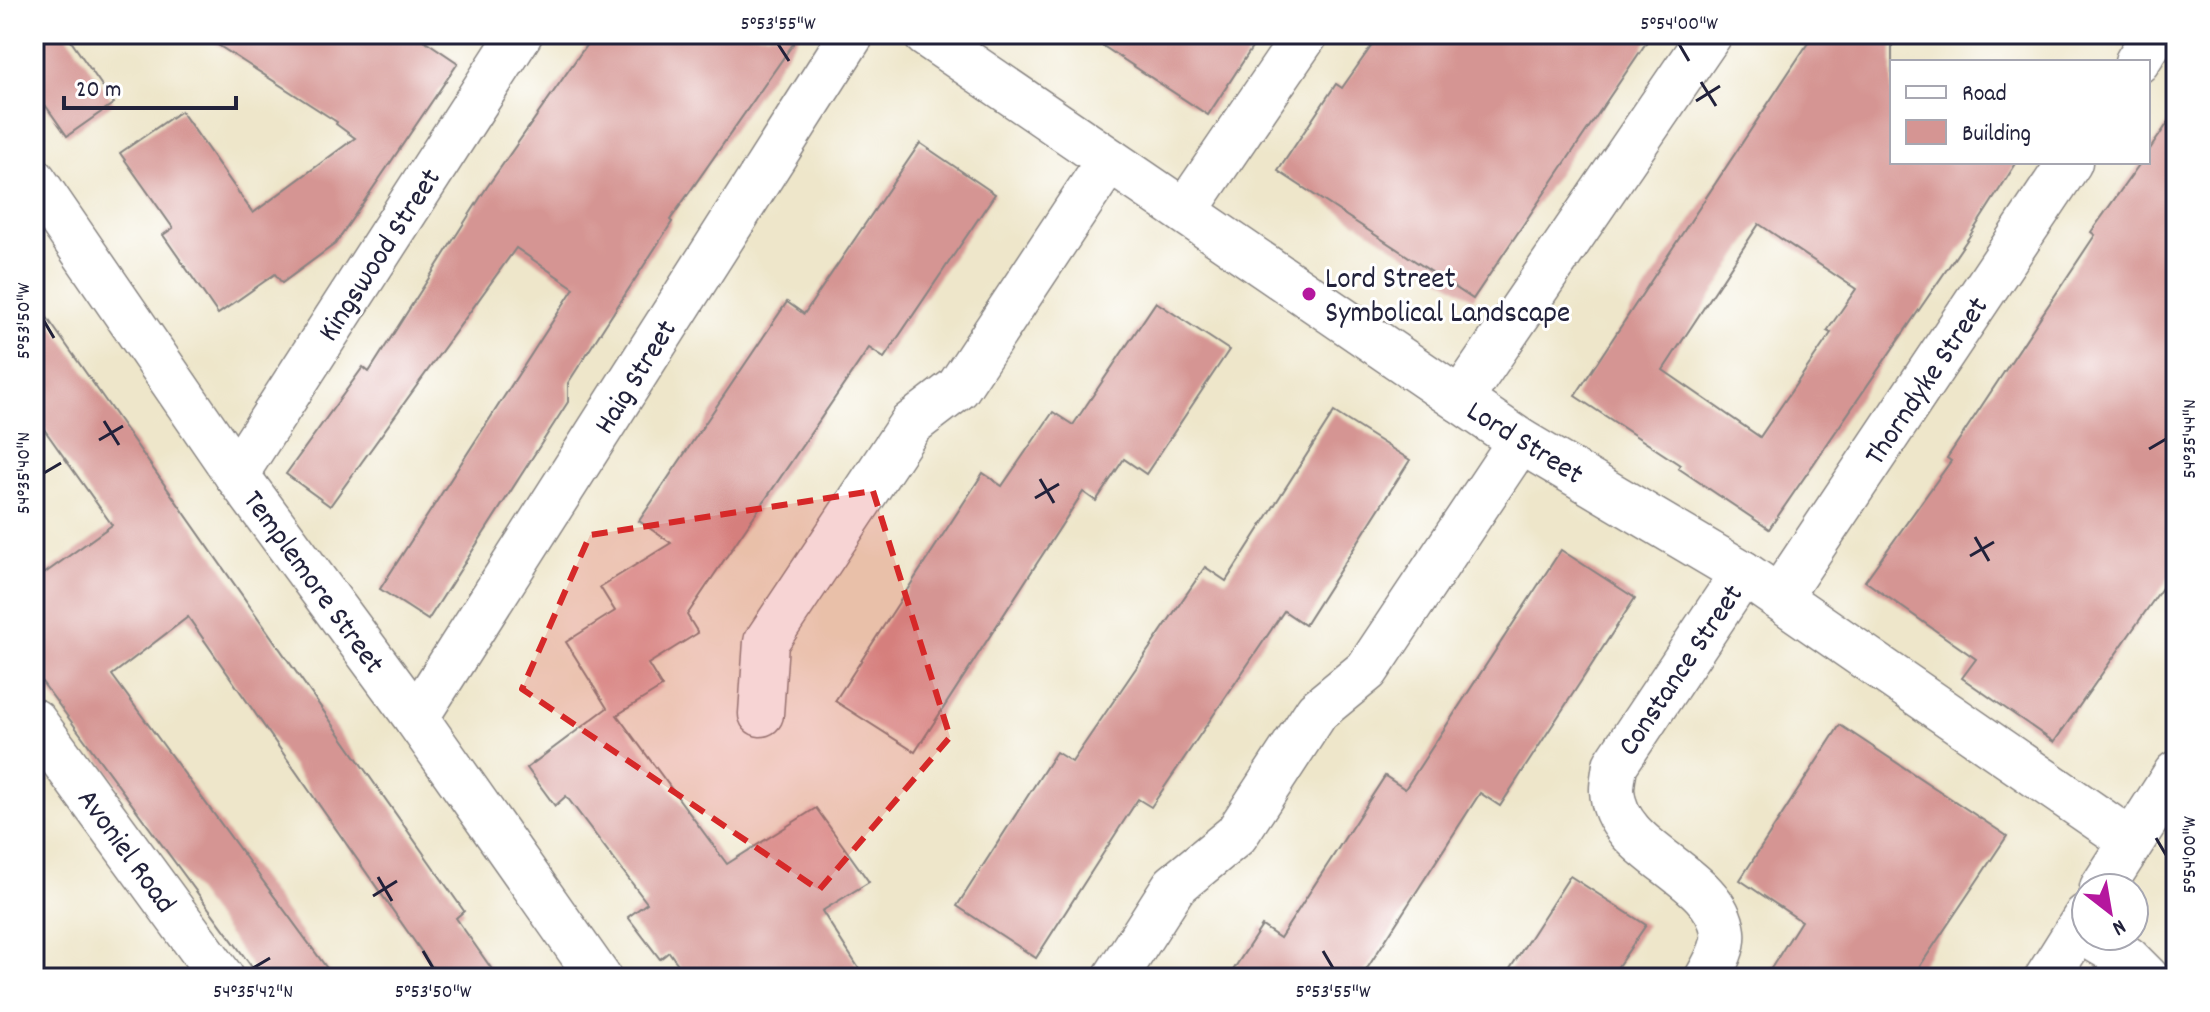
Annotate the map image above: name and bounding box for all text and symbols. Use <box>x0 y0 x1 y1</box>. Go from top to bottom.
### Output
text: 5°53'55"W <box>741 11 816 39</box>
text: 5°54'00"W <box>1640 11 1718 39</box>
scale bar <box>64 60 236 110</box>
legend <box>1890 60 2150 164</box>
text: 20 m <box>76 74 122 108</box>
text: Road <box>1962 78 2007 112</box>
text: Building <box>1962 118 2031 152</box>
street label: Kingswood Street <box>310 161 454 352</box>
place label: Lord Street Symbolical Landscape <box>1325 260 1570 337</box>
text: 5°53'50"W <box>11 282 39 359</box>
marker: Lord Street Symbolical Landscape <box>1300 285 1318 303</box>
street label: Thorndyke Street <box>1856 289 2001 476</box>
street label: Haig Street <box>586 313 690 444</box>
street label: Lord Street <box>1457 392 1590 498</box>
text: 54°35'44"N <box>2177 399 2205 479</box>
text: 54°35'40"N <box>11 432 39 514</box>
street label: Templemore Street <box>230 483 393 684</box>
street label: Constance Street <box>1609 577 1756 766</box>
street label: Avoniel Road <box>64 781 184 924</box>
text: 5°54'00"W <box>2177 816 2205 894</box>
north arrow <box>2070 872 2150 952</box>
text: N <box>2106 910 2131 942</box>
text: 54°35'42"N <box>213 979 293 1007</box>
text: 5°53'50"W <box>395 979 472 1007</box>
text: 5°53'55"W <box>1296 979 1371 1007</box>

